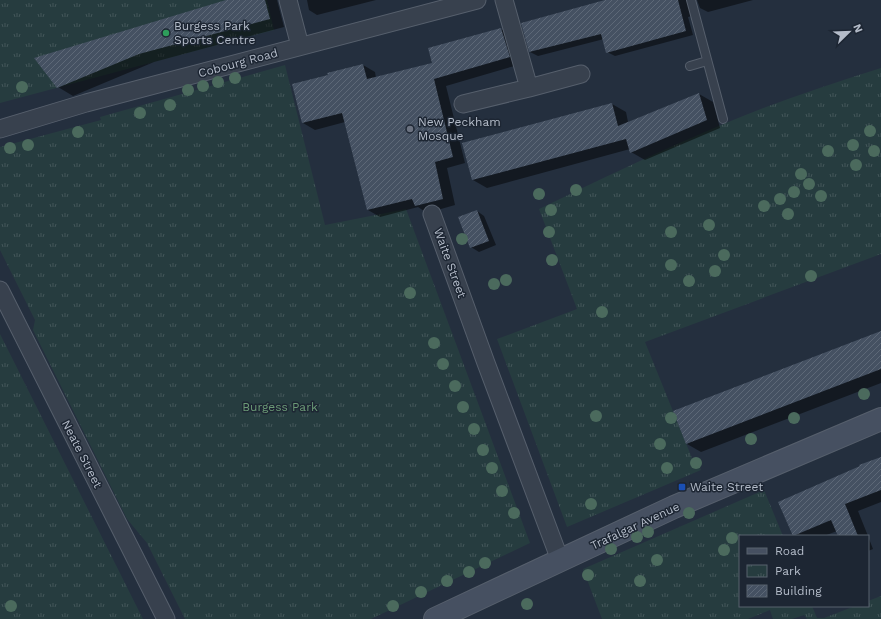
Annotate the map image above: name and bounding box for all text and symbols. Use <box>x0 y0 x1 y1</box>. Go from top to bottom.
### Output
north arrow <box>829 12 869 52</box>
place label: Burgess Park Sports Centre <box>174 19 256 47</box>
text: N <box>850 22 865 35</box>
marker: Burgess Park Sports Centre <box>161 28 171 38</box>
street label: Cobourg Road <box>197 46 279 80</box>
place label: New Peckham Mosque <box>418 115 501 143</box>
marker: New Peckham Mosque <box>405 124 415 134</box>
street label: Waite Street <box>431 226 469 300</box>
park label: Burgess Park <box>242 400 318 414</box>
street label: Neate Street <box>59 418 105 490</box>
place label: Waite Street <box>690 480 763 494</box>
marker: Waite Street <box>677 482 687 492</box>
street label: Trafalgar Avenue <box>588 499 682 553</box>
legend <box>739 535 869 607</box>
text: Road <box>775 544 804 558</box>
text: Park <box>775 564 801 578</box>
text: Building <box>775 584 822 598</box>

